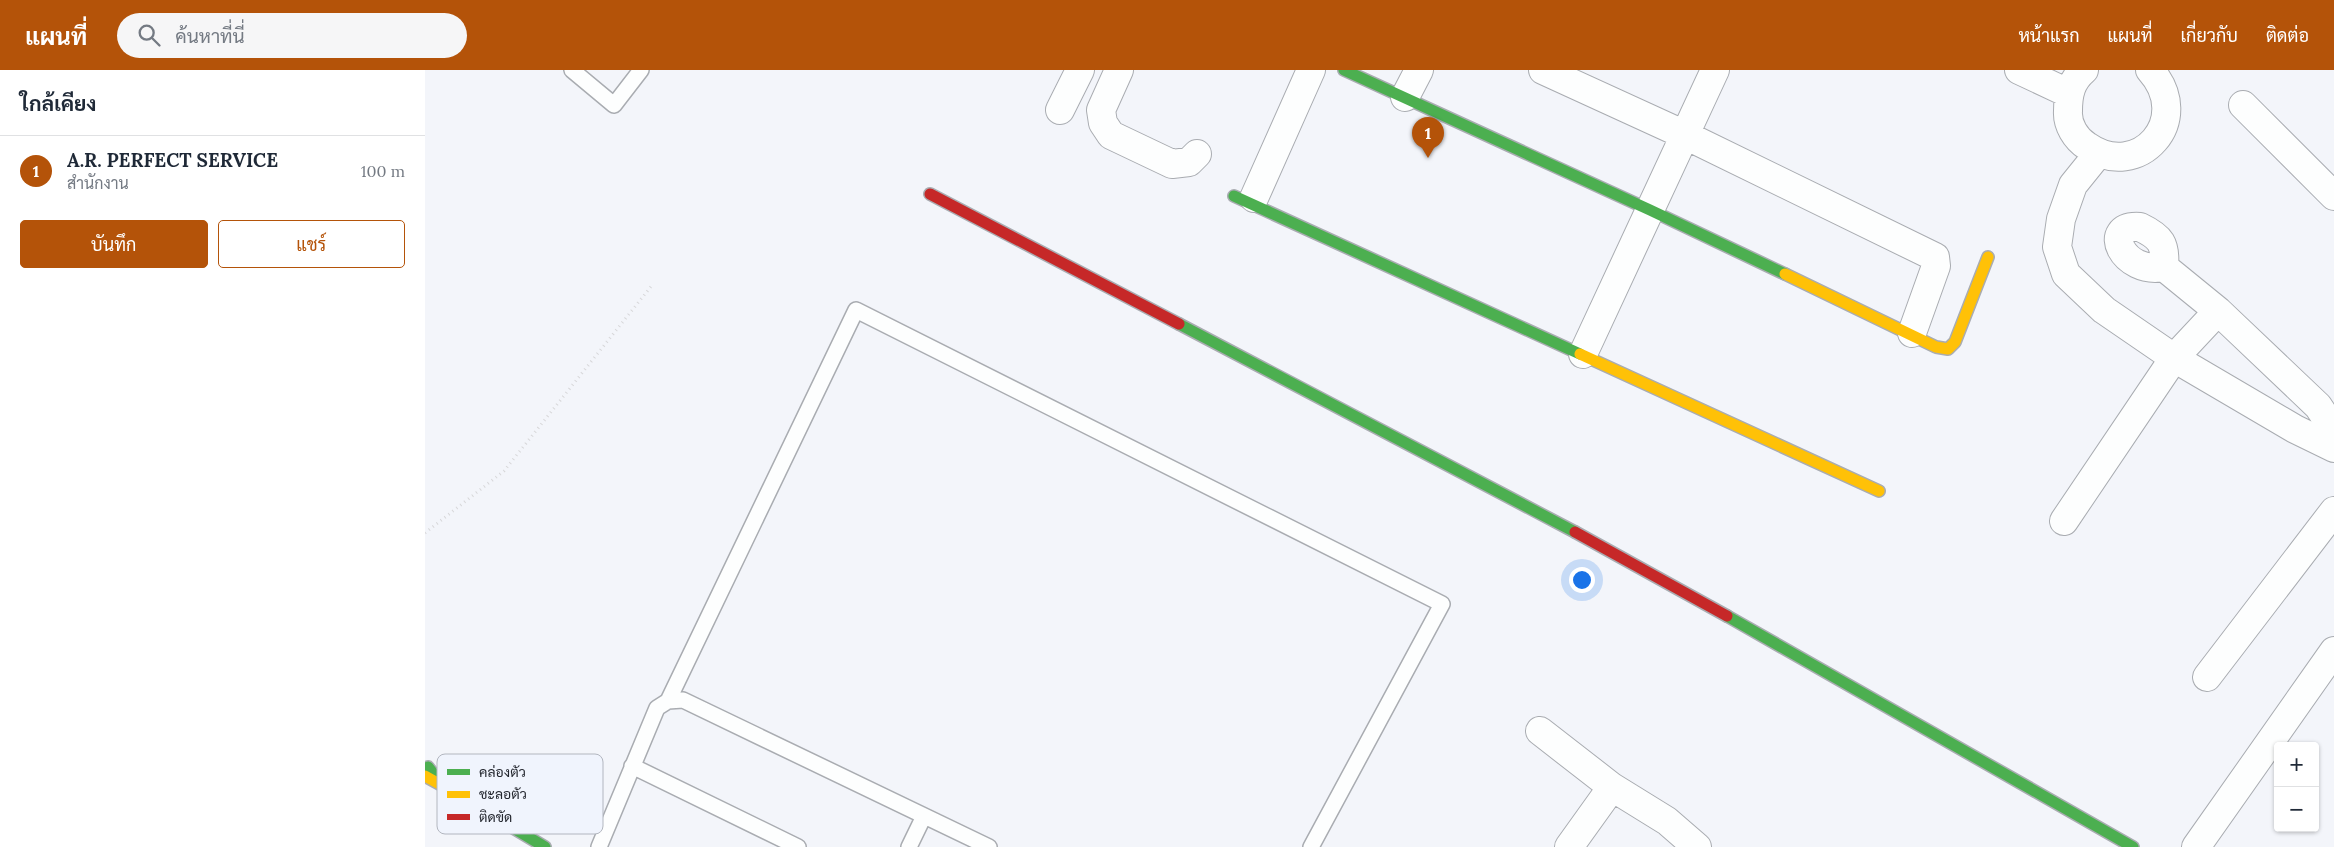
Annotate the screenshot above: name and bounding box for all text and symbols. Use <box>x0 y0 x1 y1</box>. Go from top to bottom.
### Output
search box <box>117 13 467 58</box>
text: แผนที่ <box>25 21 87 52</box>
icon: search <box>135 21 163 49</box>
text: ค้นหาที่นี่ <box>175 24 245 48</box>
text: หน้าแรก <box>2018 24 2080 47</box>
text: แผนที่ <box>2108 24 2152 47</box>
text: เกี่ยวกับ <box>2180 24 2238 47</box>
text: ติดต่อ <box>2266 24 2309 47</box>
text: ใกล้เคียง <box>20 90 96 117</box>
pin: 1 <box>1412 117 1444 158</box>
text: A.R. PERFECT SERVICE <box>67 148 278 172</box>
text: 1 <box>33 161 39 181</box>
text: 100 m <box>361 161 405 181</box>
text: สำนักงาน <box>67 173 129 193</box>
button: บันทึก <box>20 220 208 268</box>
button: แชร์ <box>218 220 405 268</box>
your location <box>1569 567 1595 593</box>
map controls <box>2274 742 2319 832</box>
button: + <box>2274 742 2319 787</box>
legend <box>437 754 603 834</box>
text: คล่องตัว <box>479 763 526 781</box>
text: ชะลอตัว <box>479 785 527 803</box>
button: − <box>2274 787 2319 832</box>
text: ติดขัด <box>479 808 512 826</box>

